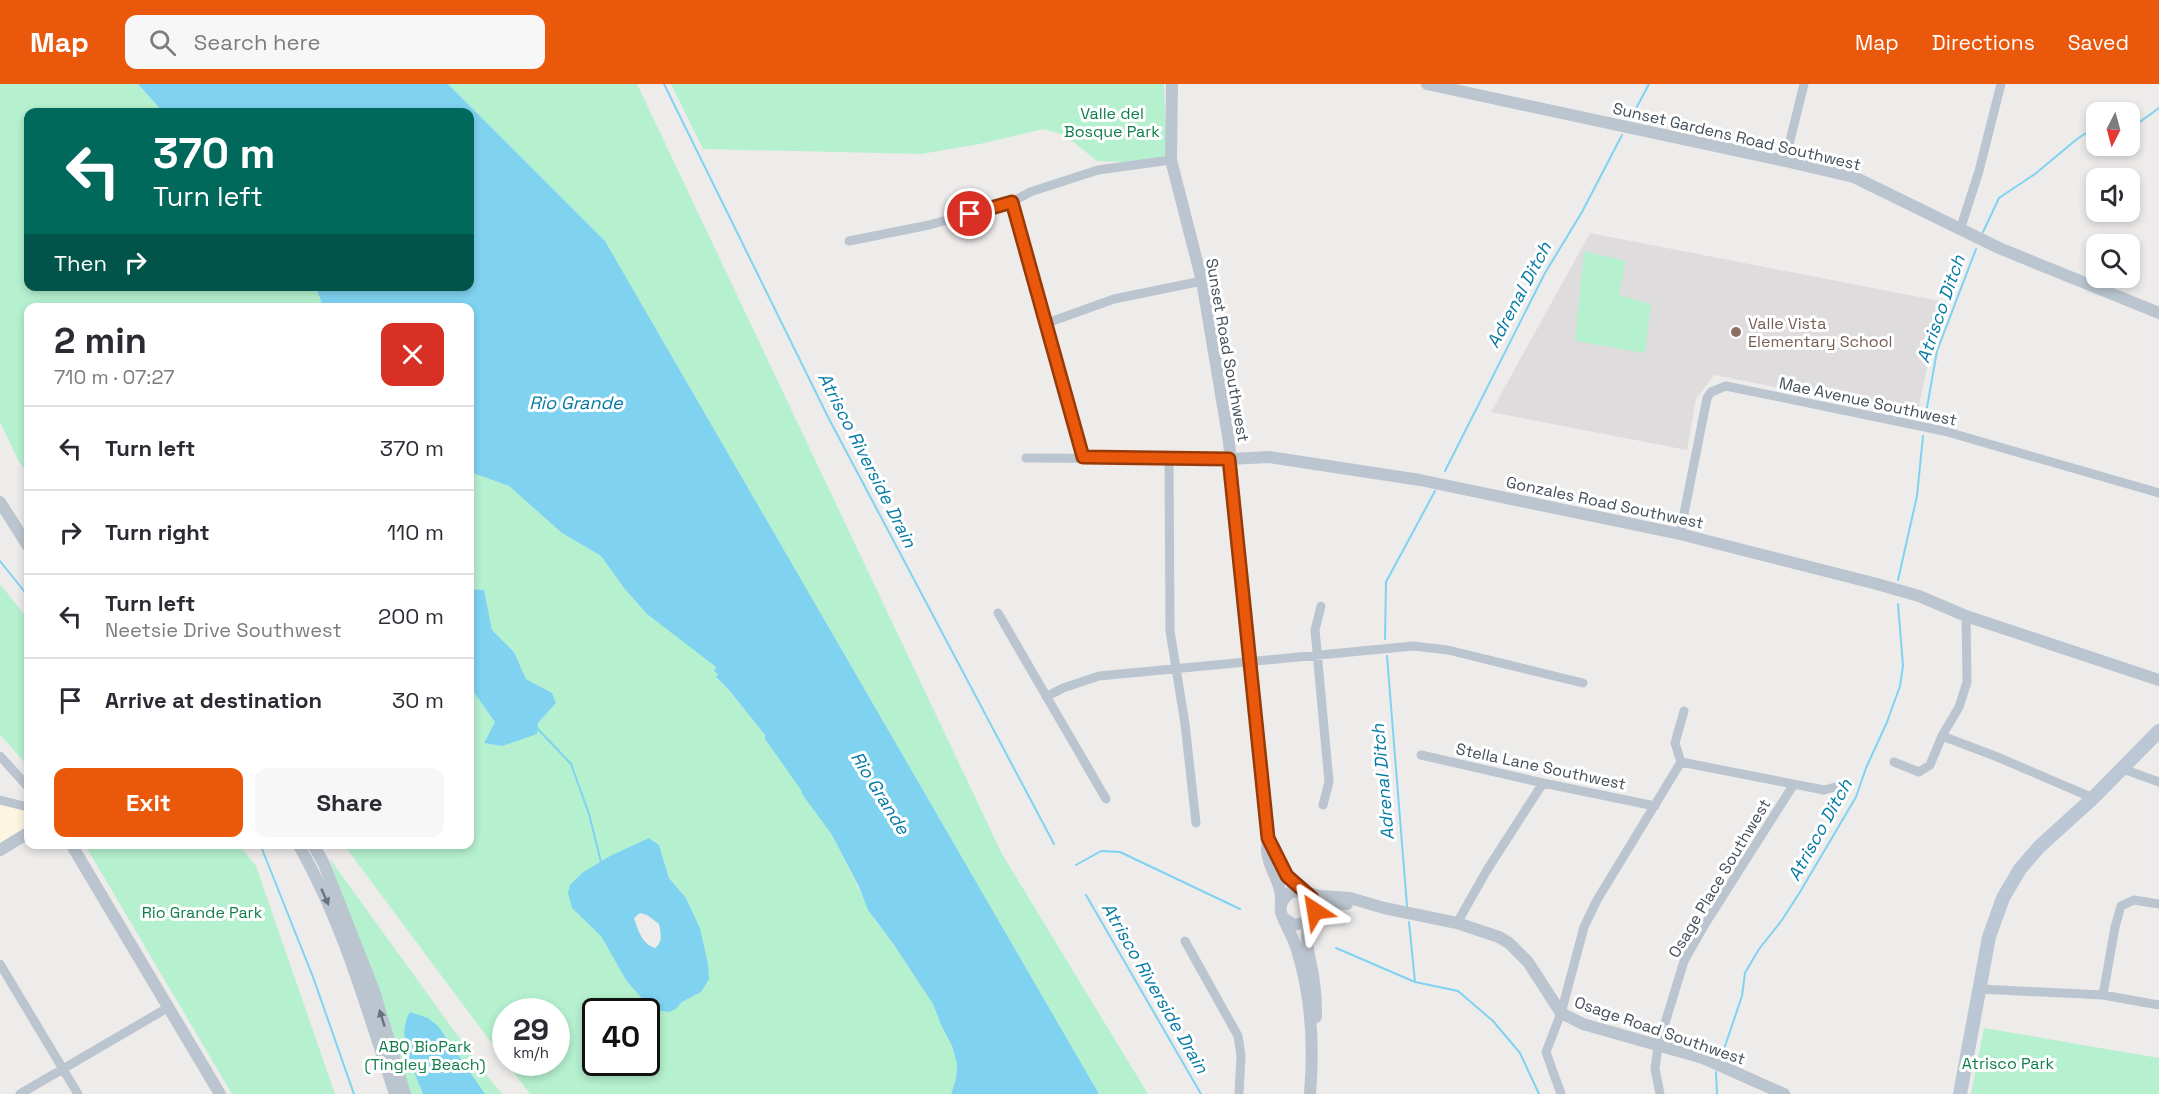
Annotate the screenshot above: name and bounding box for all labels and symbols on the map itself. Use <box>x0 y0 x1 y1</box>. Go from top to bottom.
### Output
street label: Sunset Gardens Road Southwest <box>1611 98 1863 175</box>
north arrow <box>2086 102 2140 156</box>
park label: Valle del Bosque Park <box>1064 103 1160 142</box>
pin <box>944 188 995 239</box>
water label: Adrenal Ditch <box>1481 237 1557 352</box>
water label: Atrisco Ditch <box>1911 251 1970 366</box>
street label: Sunset Road Southwest <box>1201 257 1254 444</box>
place label: Valle Vista Elementary School <box>1748 313 1893 352</box>
marker: Valle Vista Elementary School <box>1729 325 1743 339</box>
water label: Atrisco Riverside Drain <box>813 368 922 552</box>
street label: Mae Avenue Southwest <box>1777 372 1959 431</box>
water label: Rio Grande <box>529 391 624 414</box>
street label: Gonzales Road Southwest <box>1504 471 1706 534</box>
water label: Adrenal Ditch <box>1366 722 1399 841</box>
street label: Stella Lane Southwest <box>1454 738 1628 795</box>
water label: Rio Grande <box>846 747 916 840</box>
water label: Atrisco Ditch <box>1782 774 1857 885</box>
street label: Osage Place Southwest <box>1664 795 1775 962</box>
position arrow <box>1283 879 1347 943</box>
one-way arrow <box>320 888 329 905</box>
water label: Atrisco Riverside Drain <box>1097 898 1214 1078</box>
park label: Rio Grande Park <box>142 902 263 923</box>
street label: Osage Road Southwest <box>1572 991 1748 1070</box>
speed limit sign: 40 <box>582 998 660 1076</box>
one-way arrow <box>377 1009 386 1027</box>
park label: ABQ BioPark (Tingley Beach) <box>365 1036 486 1075</box>
park label: Atrisco Park <box>1962 1053 2055 1074</box>

